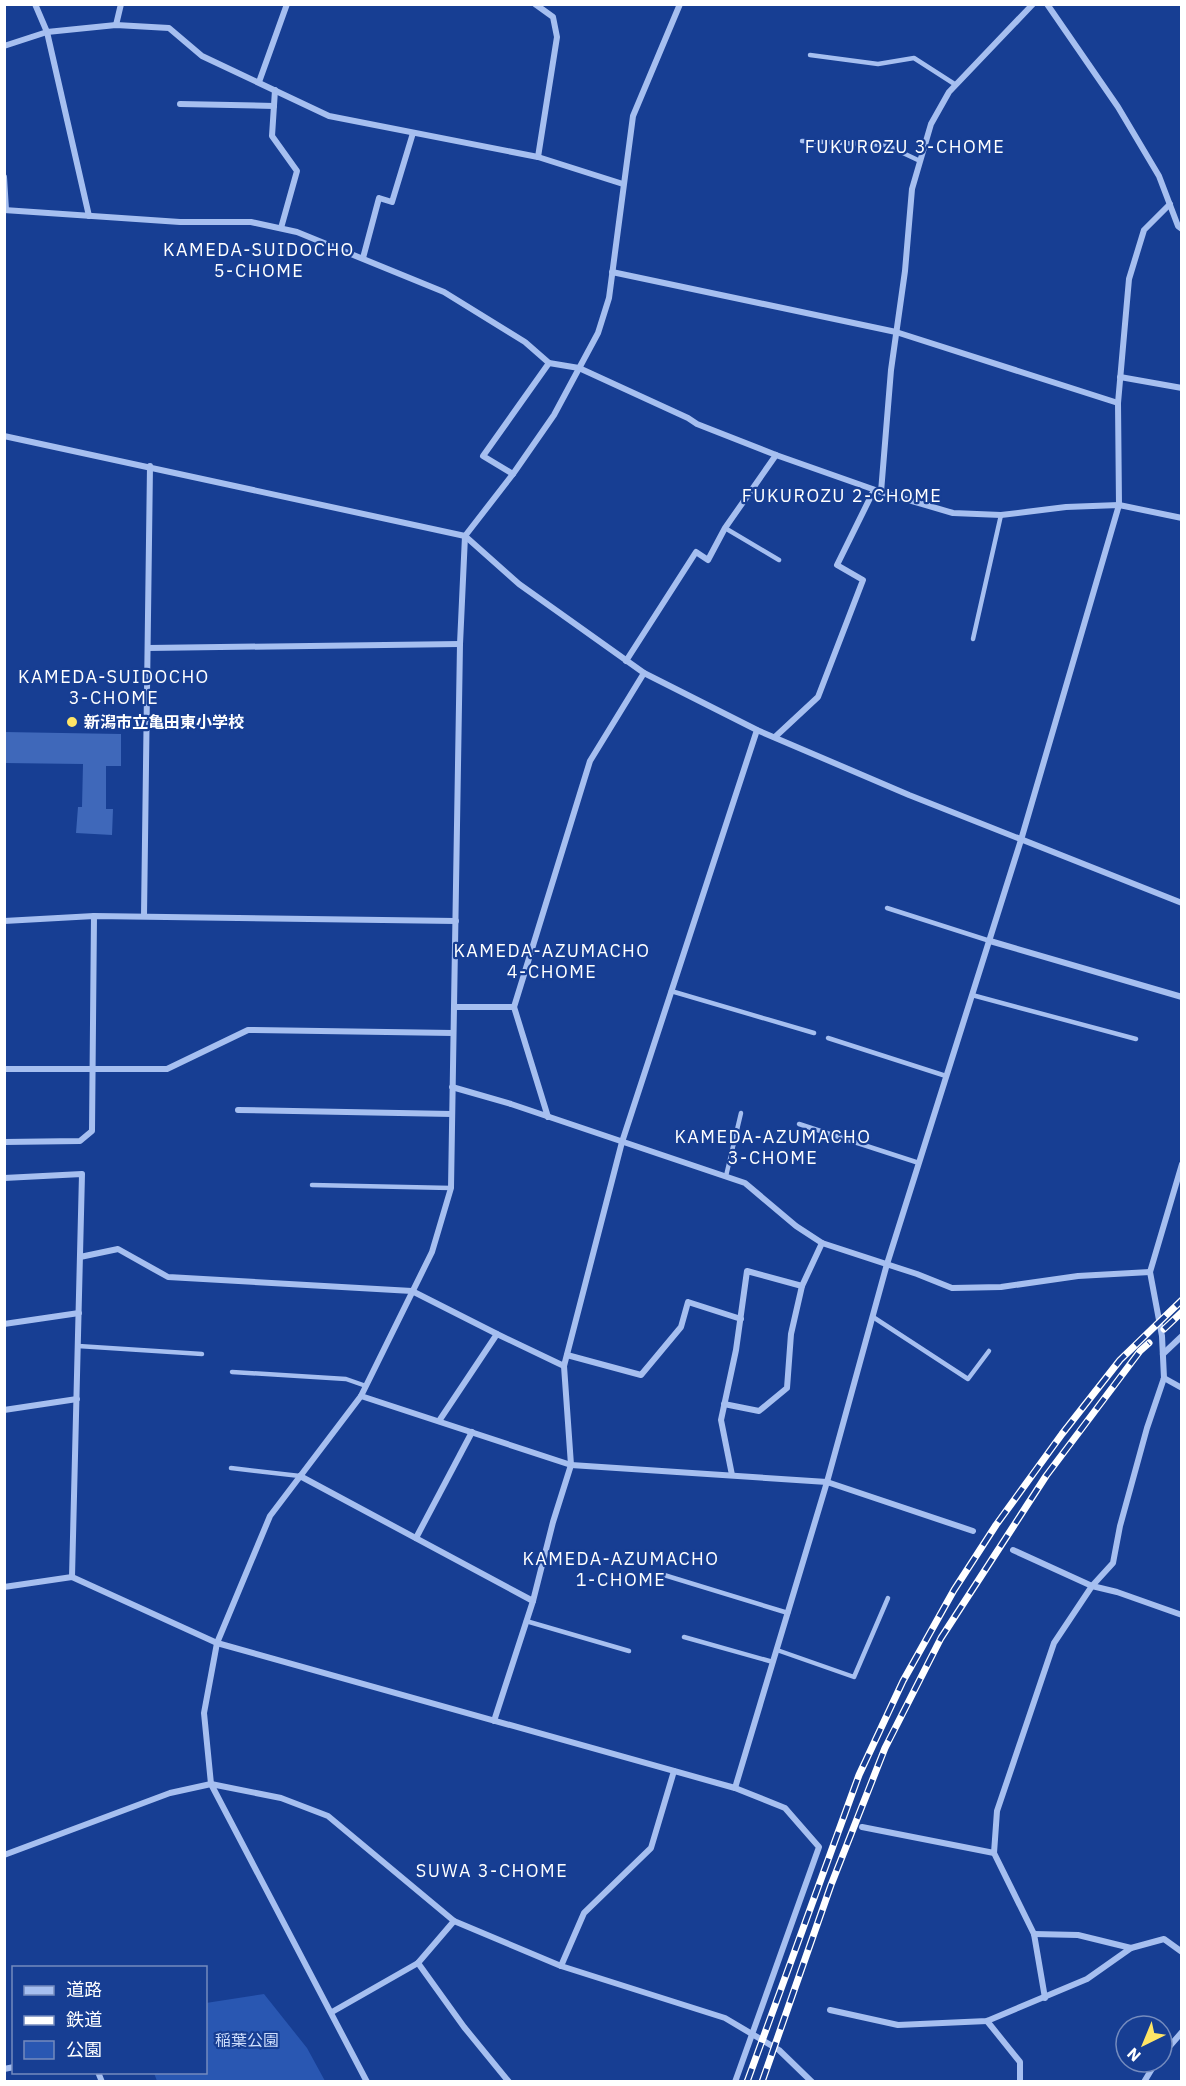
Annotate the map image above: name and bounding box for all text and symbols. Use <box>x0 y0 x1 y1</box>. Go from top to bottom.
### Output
district label: FUKUROZU 3-CHOME <box>805 135 1005 158</box>
district label: KAMEDA-SUIDOCHO 5-CHOME <box>163 238 355 282</box>
district label: FUKUROZU 2-CHOME <box>742 484 942 507</box>
district label: KAMEDA-SUIDOCHO 3-CHOME <box>18 665 210 709</box>
place label: 新潟市立亀田東小学校 <box>84 712 244 732</box>
marker: 新潟市立亀田東小学校 <box>65 715 79 729</box>
district label: KAMEDA-AZUMACHO 4-CHOME <box>453 939 651 983</box>
district label: KAMEDA-AZUMACHO 3-CHOME <box>674 1125 872 1169</box>
district label: KAMEDA-AZUMACHO 1-CHOME <box>522 1547 720 1591</box>
district label: SUWA 3-CHOME <box>416 1859 568 1882</box>
legend <box>12 1966 207 2074</box>
text: 道路 <box>66 1978 102 2001</box>
text: 鉄道 <box>66 2008 102 2031</box>
north arrow <box>1114 2014 1174 2074</box>
park label: 稲葉公園 <box>215 2030 279 2050</box>
text: 公園 <box>66 2038 102 2061</box>
text: N <box>1123 2044 1145 2066</box>

